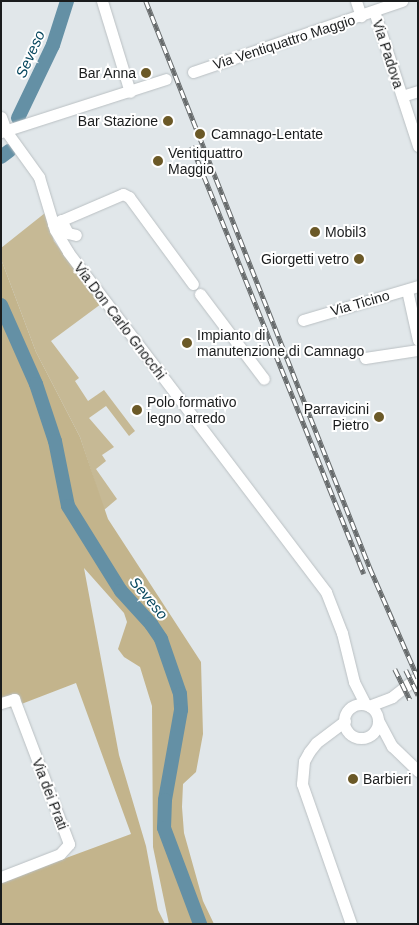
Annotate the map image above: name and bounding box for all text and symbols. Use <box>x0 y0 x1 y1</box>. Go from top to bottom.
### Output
street label: Via Ventiquattro Maggio <box>211 11 357 73</box>
street label: Via Padova <box>369 17 407 91</box>
water label: Seveso <box>12 27 48 81</box>
place label: Bar Anna <box>78 65 136 81</box>
marker: Bar Anna <box>140 67 152 79</box>
place label: Bar Stazione <box>78 113 158 129</box>
marker: Bar Stazione <box>162 115 174 127</box>
place label: Camnago-Lentate <box>211 126 323 142</box>
marker: Camnago-Lentate <box>193 127 207 141</box>
place label: Ventiquattro Maggio <box>168 145 243 178</box>
marker: Ventiquattro Maggio <box>152 155 164 167</box>
place label: Mobil3 <box>325 224 366 240</box>
marker: Mobil3 <box>309 226 321 238</box>
place label: Giorgetti vetro <box>261 251 349 267</box>
marker: Giorgetti vetro <box>353 253 365 265</box>
street label: Via Don Carlo Gnocchi <box>71 259 169 383</box>
street label: Via Ticino <box>329 287 391 319</box>
place label: Impianto di manutenzione di Camnago <box>197 327 364 360</box>
marker: Impianto di manutenzione di Camnago <box>181 337 193 349</box>
place label: Polo formativo legno arredo <box>147 394 236 427</box>
place label: Parravicini Pietro <box>304 401 369 434</box>
marker: Polo formativo legno arredo <box>131 404 143 416</box>
marker: Parravicini Pietro <box>373 411 385 423</box>
water label: Seveso <box>126 573 172 623</box>
street label: Via dei Prati <box>29 756 71 832</box>
place label: Barbieri <box>363 771 411 787</box>
marker: Barbieri <box>347 773 359 785</box>

